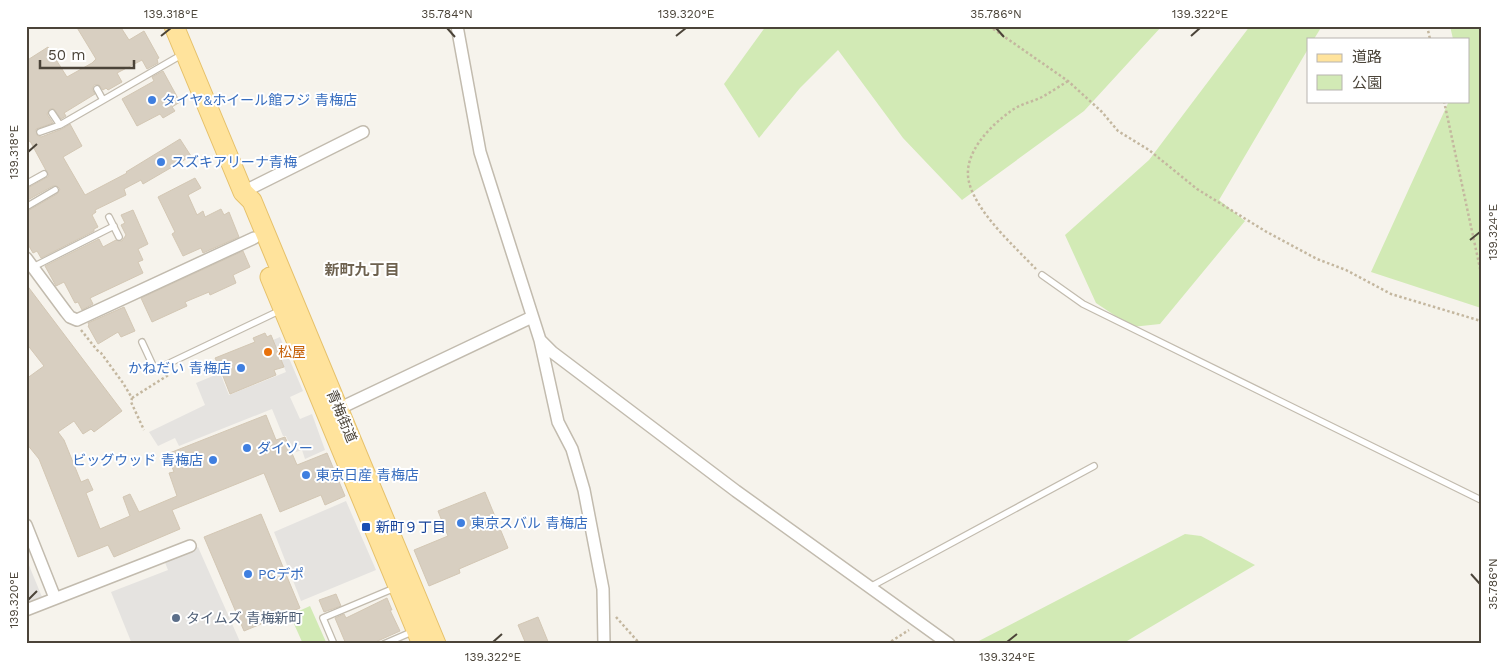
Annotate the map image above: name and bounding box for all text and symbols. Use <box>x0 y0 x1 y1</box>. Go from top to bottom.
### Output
text: 139.318°E <box>144 7 199 21</box>
text: 35.784°N <box>421 7 473 21</box>
text: 139.320°E <box>658 7 715 21</box>
text: 35.786°N <box>970 7 1022 21</box>
text: 139.322°E <box>1172 7 1228 21</box>
scale bar <box>40 38 134 70</box>
legend <box>1307 38 1470 102</box>
text: 50 m <box>48 46 85 64</box>
text: 道路 <box>1352 48 1382 66</box>
text: 公園 <box>1352 74 1382 92</box>
place label: タイヤ&ホイール館フジ 青梅店 <box>162 92 357 108</box>
marker: タイヤ&ホイール館フジ 青梅店 <box>146 94 158 106</box>
text: 139.318°E <box>7 124 21 179</box>
place label: スズキアリーナ青梅 <box>171 154 297 170</box>
marker: スズキアリーナ青梅 <box>155 156 167 168</box>
text: 139.324°E <box>1486 204 1500 260</box>
district label: 新町九丁目 <box>324 261 400 279</box>
place label: 松屋 <box>278 344 306 360</box>
marker: 松屋 <box>262 346 274 358</box>
place label: かねだい 青梅店 <box>128 360 231 376</box>
marker: かねだい 青梅店 <box>235 362 247 374</box>
street label: 青梅街道 <box>324 387 360 445</box>
place label: ダイソー <box>257 440 313 456</box>
marker: ダイソー <box>241 442 253 454</box>
place label: ビッグウッド 青梅店 <box>72 452 203 468</box>
marker: ビッグウッド 青梅店 <box>207 454 219 466</box>
place label: 東京日産 青梅店 <box>316 467 419 483</box>
marker: 東京日産 青梅店 <box>300 469 312 481</box>
place label: 東京スバル 青梅店 <box>471 515 588 531</box>
marker: 東京スバル 青梅店 <box>455 517 467 529</box>
place label: 新町９丁目 <box>376 519 446 535</box>
marker: 新町９丁目 <box>360 521 372 533</box>
text: 35.786°N <box>1486 558 1500 610</box>
place label: PCデポ <box>258 566 304 582</box>
marker: PCデポ <box>242 568 254 580</box>
text: 139.320°E <box>7 571 21 628</box>
place label: タイムズ 青梅新町 <box>186 610 303 626</box>
marker: タイムズ 青梅新町 <box>170 612 182 624</box>
text: 139.322°E <box>465 650 521 664</box>
text: 139.324°E <box>979 650 1035 664</box>

